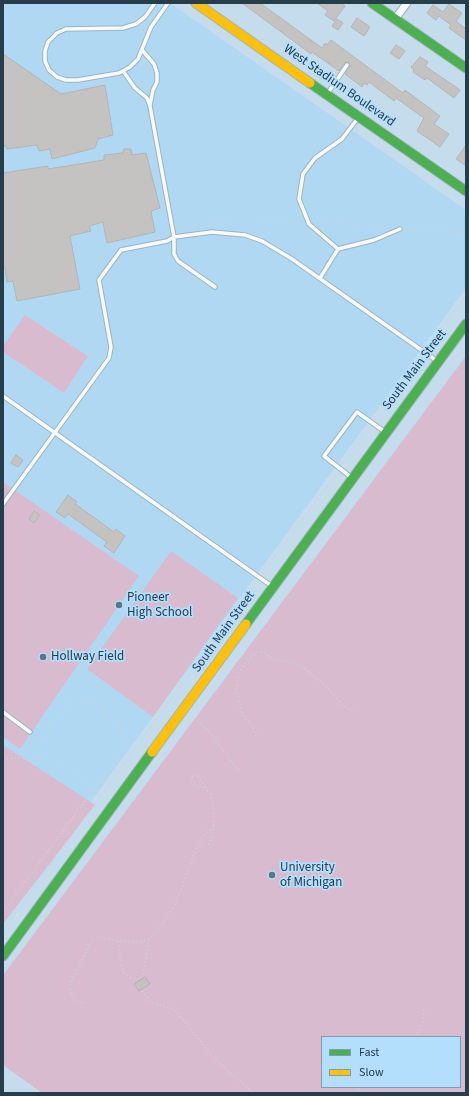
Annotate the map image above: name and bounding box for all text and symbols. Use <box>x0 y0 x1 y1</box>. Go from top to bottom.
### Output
street label: West Stadium Boulevard <box>280 42 398 130</box>
street label: South Main Street <box>380 327 450 413</box>
street label: South Main Street <box>189 588 259 676</box>
place label: Pioneer High School <box>127 590 192 621</box>
marker: Pioneer High School <box>114 600 124 610</box>
place label: Hollway Field <box>51 649 124 665</box>
marker: Hollway Field <box>38 652 48 662</box>
place label: University of Michigan <box>280 860 342 891</box>
marker: University of Michigan <box>267 870 277 880</box>
legend <box>321 1036 461 1088</box>
text: Fast <box>359 1044 379 1061</box>
text: Slow <box>359 1064 384 1081</box>

